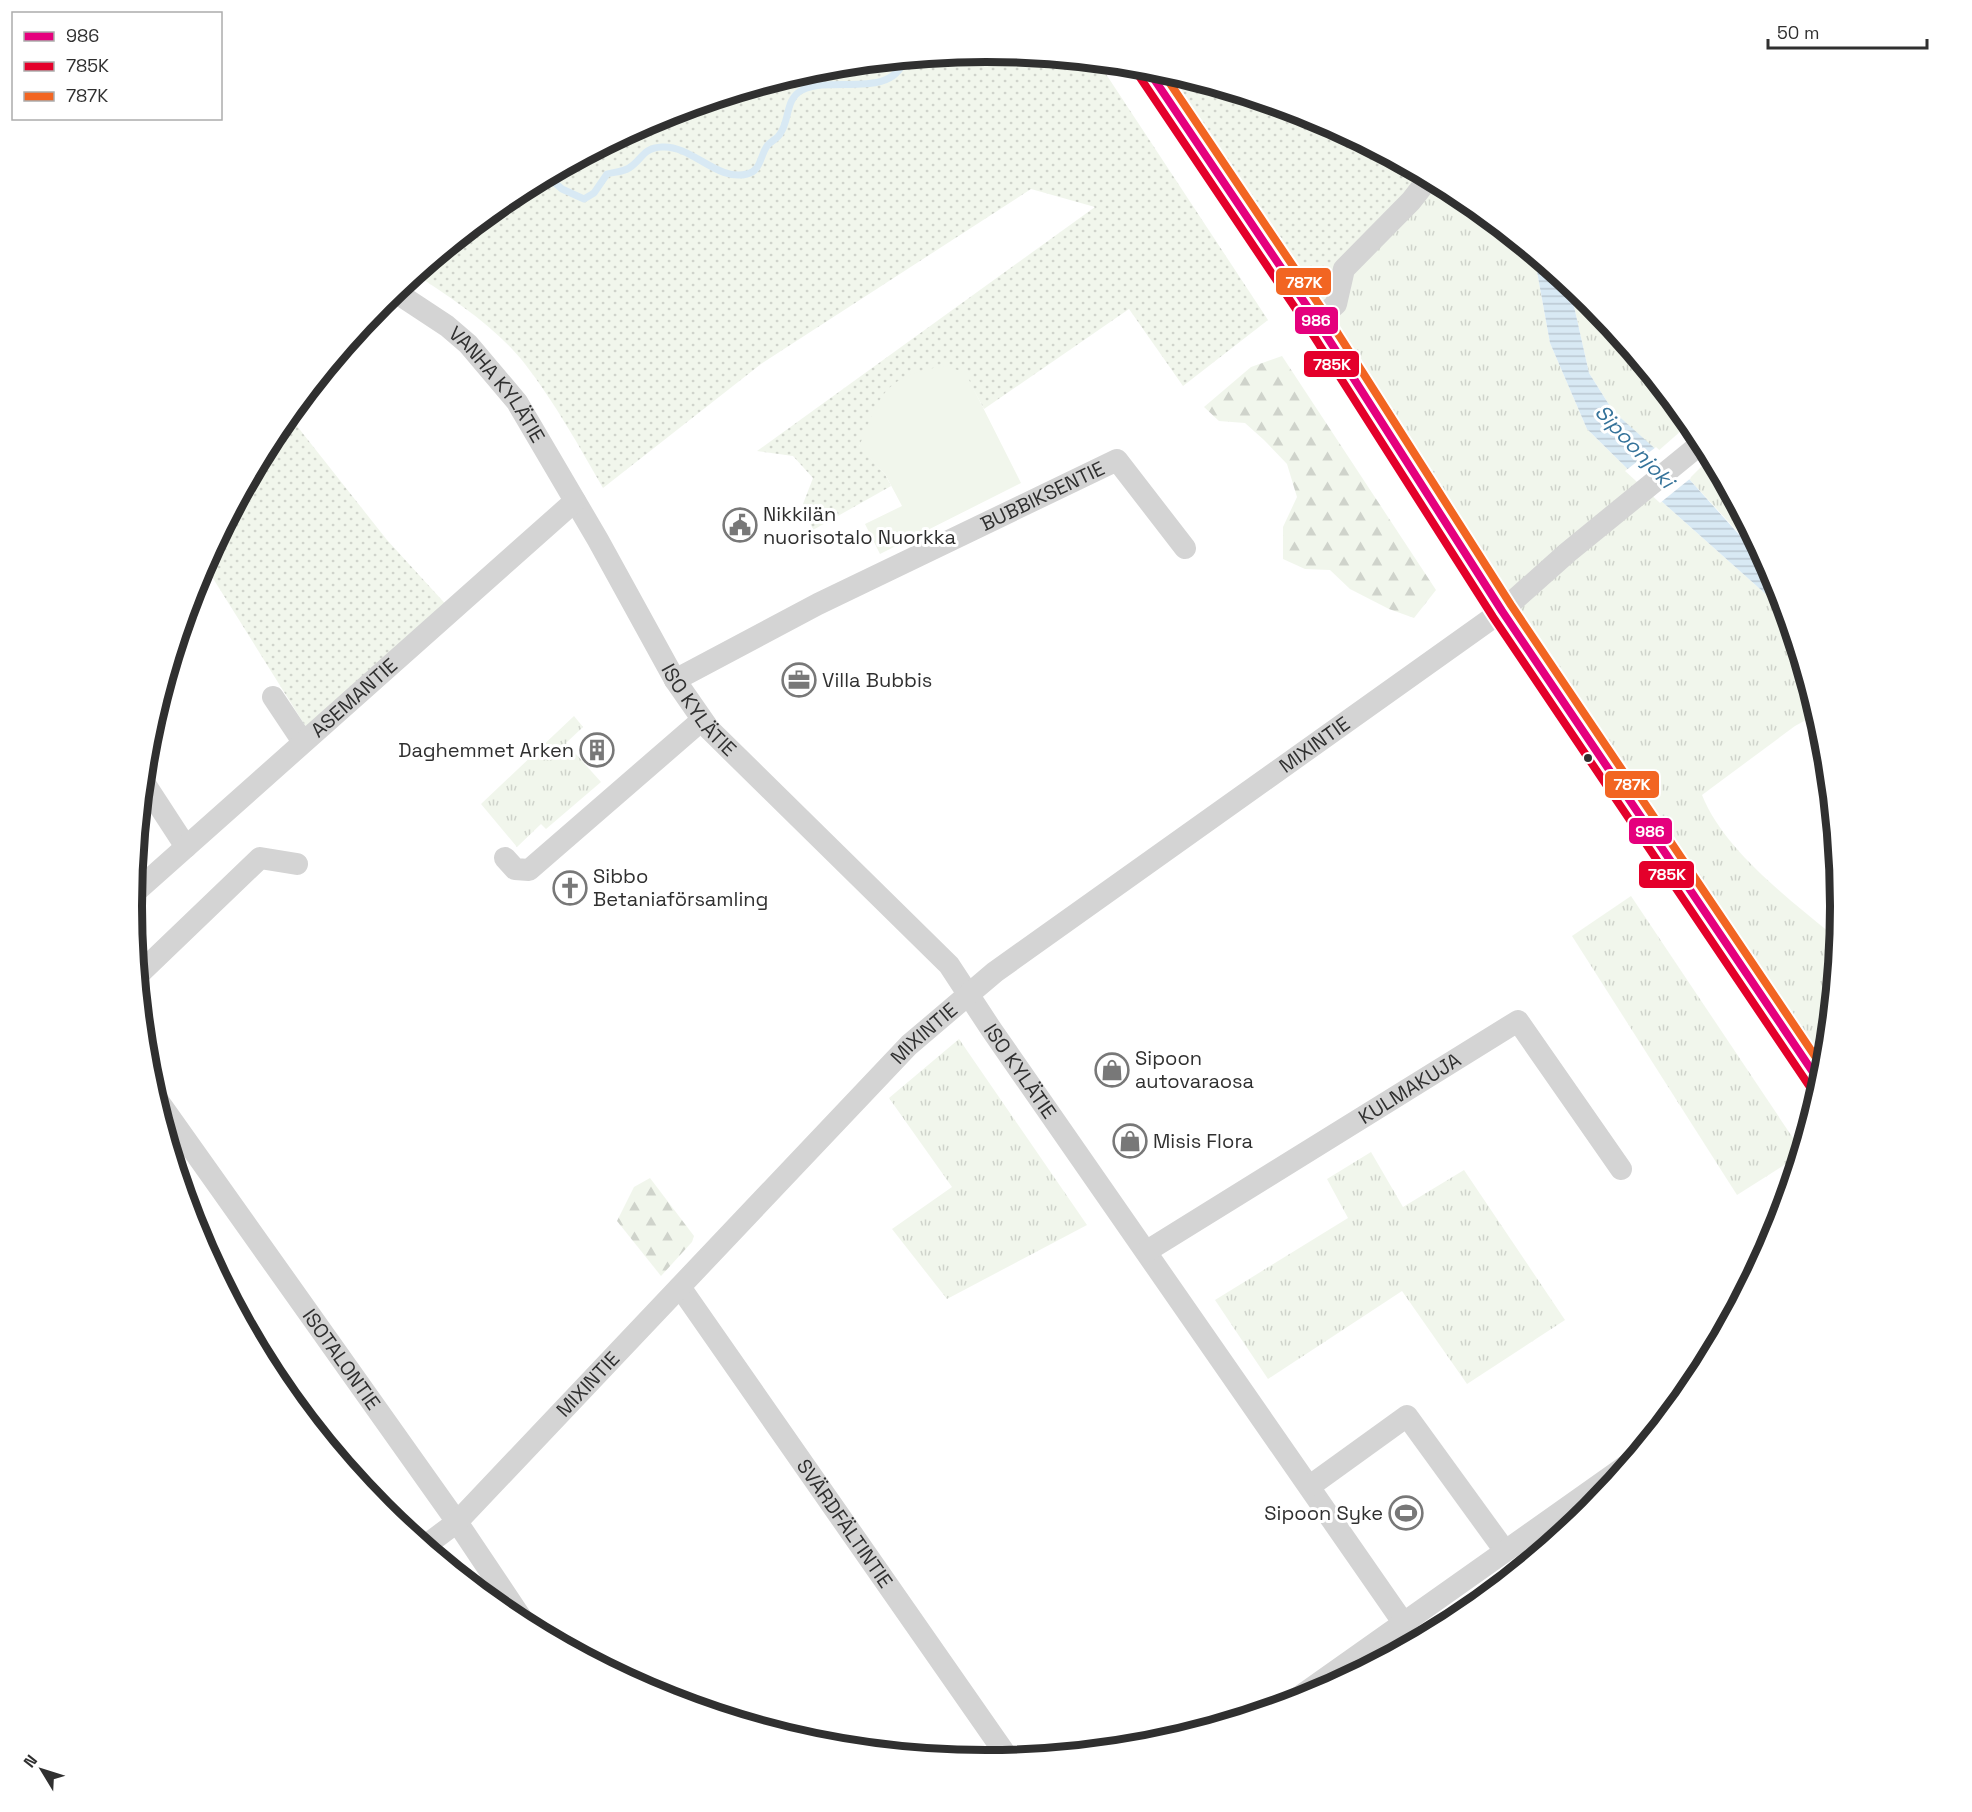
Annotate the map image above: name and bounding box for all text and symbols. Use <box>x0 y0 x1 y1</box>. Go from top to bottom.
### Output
legend <box>12 12 222 120</box>
scale bar <box>1768 12 1927 50</box>
text: 50 m <box>1777 21 1819 44</box>
text: 986 <box>66 24 99 47</box>
text: 785K <box>66 54 109 77</box>
text: 787K <box>66 84 108 107</box>
line badge: 787K <box>1275 267 1332 296</box>
text: 787K <box>1285 272 1323 293</box>
line badge: 986 <box>1294 306 1339 335</box>
text: 986 <box>1301 310 1331 331</box>
street label: VANHA KYLÄTIE <box>443 320 551 447</box>
line badge: 785K <box>1303 350 1360 378</box>
text: 785K <box>1313 354 1351 375</box>
water label: Sipoonjoki <box>1589 398 1683 496</box>
street label: BUBBIKSENTIE <box>976 455 1109 537</box>
place label: Nikkilän nuorisotalo Nuorkka <box>763 501 956 550</box>
public building icon: Nikkilän nuorisotalo Nuorkka <box>722 507 758 543</box>
street label: ASEMANTIE <box>305 652 403 743</box>
street label: ISO KYLÄTIE <box>655 659 742 762</box>
office icon: Villa Bubbis <box>781 662 817 698</box>
place label: Villa Bubbis <box>822 667 932 693</box>
street label: MIXINTIE <box>1274 711 1355 779</box>
building icon: Daghemmet Arken <box>579 732 615 768</box>
place label: Daghemmet Arken <box>398 737 574 763</box>
unlabelled marker <box>1582 752 1594 764</box>
line badge: 787K <box>1604 770 1660 799</box>
text: 787K <box>1613 774 1651 795</box>
line badge: 986 <box>1628 817 1673 845</box>
text: 986 <box>1635 821 1665 842</box>
line badge: 785K <box>1638 860 1695 889</box>
place label: Sibbo Betaniaförsamling <box>593 863 768 912</box>
text: 785K <box>1648 864 1686 885</box>
church icon: Sibbo Betaniaförsamling <box>552 870 588 906</box>
street label: MIXINTIE <box>885 997 963 1070</box>
street label: ISO KYLÄTIE <box>978 1019 1062 1124</box>
place label: Sipoon autovaraosa <box>1135 1045 1254 1094</box>
street label: KULMAKUJA <box>1354 1046 1466 1130</box>
shop icon: Sipoon autovaraosa <box>1094 1052 1130 1088</box>
shop icon: Misis Flora <box>1112 1123 1148 1159</box>
place label: Misis Flora <box>1153 1128 1253 1154</box>
street label: ISOTALONTIE <box>297 1304 386 1415</box>
street label: MIXINTIE <box>550 1346 625 1422</box>
street label: SVÄRDFÄLTINTIE <box>791 1454 899 1593</box>
sports icon: Sipoon Syke <box>1388 1495 1424 1531</box>
place label: Sipoon Syke <box>1264 1500 1383 1526</box>
north arrow <box>12 1740 72 1800</box>
text: N <box>19 1750 42 1772</box>

